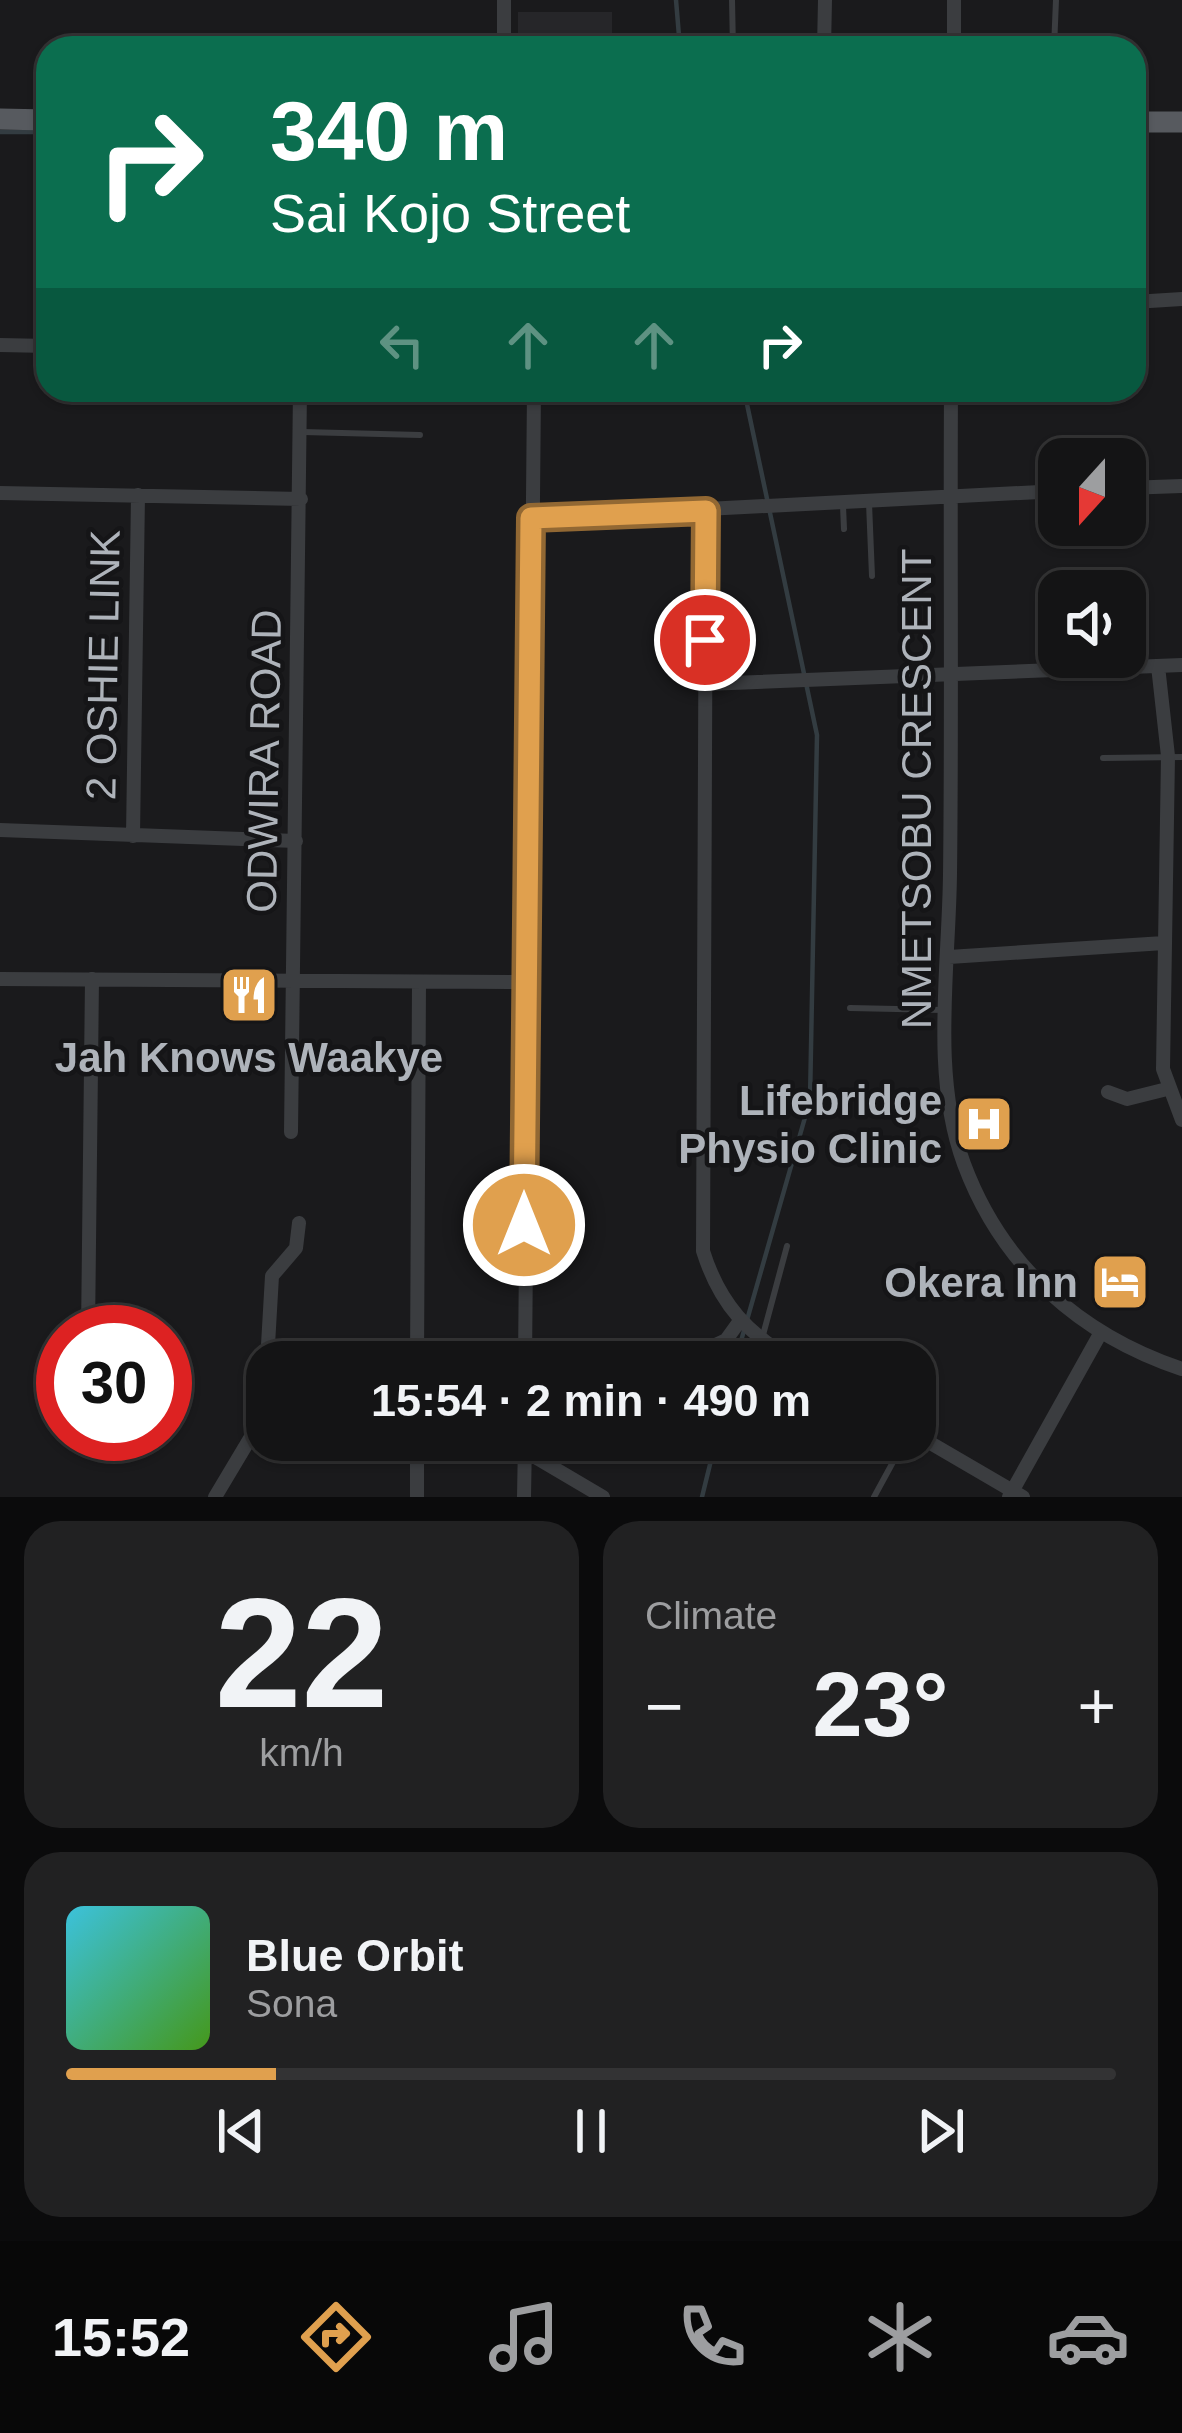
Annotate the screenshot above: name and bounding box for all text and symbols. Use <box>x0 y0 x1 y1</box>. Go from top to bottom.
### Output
icon: right <box>72 84 228 240</box>
text: 340 m <box>270 84 508 178</box>
text: Sai Kojo Street <box>270 183 630 243</box>
icon: left <box>369 312 435 378</box>
icon: ahead <box>495 312 561 378</box>
icon: ahead <box>621 312 687 378</box>
icon: right <box>747 312 813 378</box>
north arrow <box>1038 438 1146 546</box>
map controls <box>1038 438 1146 678</box>
street label: 2 OSHIE LINK <box>77 529 129 801</box>
street label: NMETSOBU CRESCENT <box>893 549 940 1029</box>
button: sound <box>1038 570 1146 678</box>
pin <box>654 589 756 691</box>
icon: arrive <box>672 607 738 673</box>
street label: ODWIRA ROAD <box>238 609 290 913</box>
restaurant icon: Jah Knows Waakye <box>218 964 280 1026</box>
place label: Jah Knows Waakye <box>55 1034 443 1081</box>
place label: Lifebridge Physio Clinic <box>678 1077 942 1172</box>
hospital icon: Lifebridge Physio Clinic <box>953 1093 1015 1155</box>
position arrow <box>461 1162 587 1288</box>
hotel icon: Okera Inn <box>1089 1251 1151 1313</box>
place label: Okera Inn <box>884 1259 1078 1306</box>
speed limit sign: 30 <box>36 1305 192 1461</box>
text: 15:54 · 2 min · 490 m <box>371 1375 811 1426</box>
text: 22 <box>215 1566 388 1740</box>
text: Climate <box>645 1594 777 1637</box>
text: 23° <box>812 1655 949 1755</box>
text: − <box>645 1669 684 1743</box>
text: + <box>1077 1669 1116 1743</box>
text: km/h <box>259 1731 344 1774</box>
text: Blue Orbit <box>246 1930 464 1981</box>
text: Sona <box>246 1982 337 2025</box>
icon: previous <box>208 2098 274 2164</box>
icon: pause <box>558 2098 624 2164</box>
icon: next <box>908 2098 974 2164</box>
icon: directions <box>294 2295 378 2379</box>
icon: music <box>482 2295 566 2379</box>
icon: phone <box>670 2295 754 2379</box>
icon: climate <box>858 2295 942 2379</box>
icon: car <box>1046 2295 1130 2379</box>
text: 15:52 <box>52 2307 190 2367</box>

